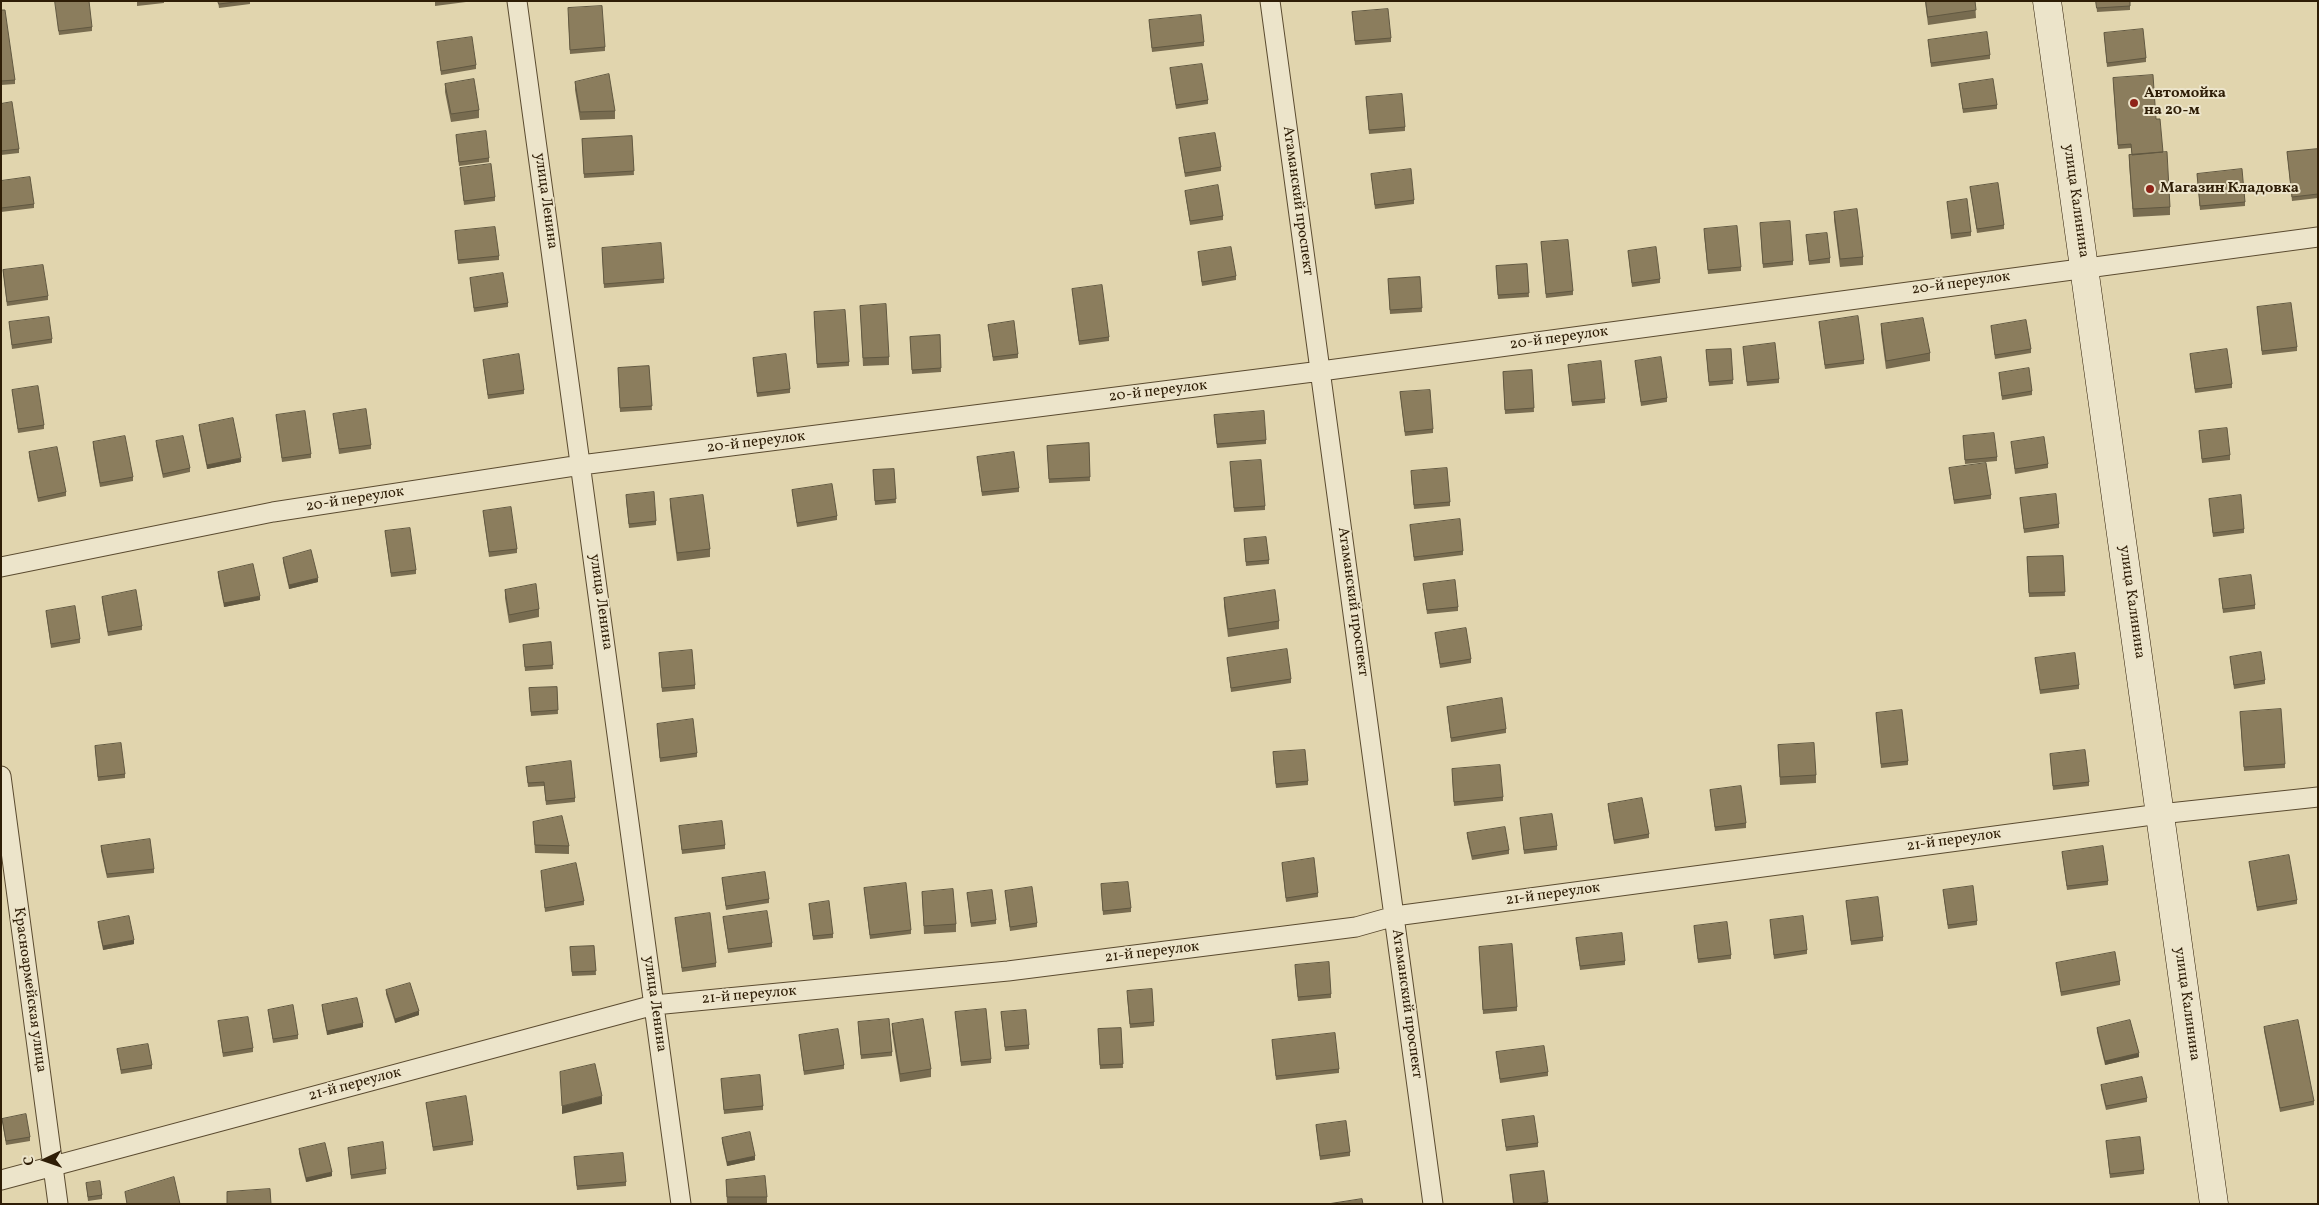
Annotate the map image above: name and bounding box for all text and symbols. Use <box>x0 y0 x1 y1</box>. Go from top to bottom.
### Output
place label: Автомойка на 20-м <box>2144 85 2226 120</box>
marker: Автомойка на 20-м <box>2128 97 2140 109</box>
street label: Атаманский проспект <box>1278 125 1316 277</box>
street label: улица Калинина <box>2058 143 2092 259</box>
street label: улица Ленина <box>529 152 561 250</box>
place label: Магазин Кладовка <box>2160 180 2299 198</box>
marker: Магазин Кладовка <box>2144 183 2156 195</box>
street label: 20-й переулок <box>1911 268 2011 300</box>
street label: 20-й переулок <box>1509 323 1609 355</box>
street label: 20-й переулок <box>1108 377 1208 407</box>
street label: 20-й переулок <box>706 428 806 458</box>
street label: 20-й переулок <box>305 483 405 517</box>
street label: Атаманский проспект <box>1333 526 1371 678</box>
street label: улица Калинина <box>2114 544 2148 660</box>
street label: улица Ленина <box>584 553 616 651</box>
street label: 21-й переулок <box>1906 825 2002 857</box>
street label: 21-й переулок <box>1505 879 1601 911</box>
street label: Красноармейская улица <box>8 906 50 1074</box>
street label: Атаманский проспект <box>1387 928 1425 1080</box>
street label: 21-й переулок <box>1104 938 1200 968</box>
street label: улица Калинина <box>2169 946 2203 1062</box>
street label: улица Ленина <box>638 955 670 1053</box>
street label: 21-й переулок <box>701 983 797 1009</box>
street label: 21-й переулок <box>307 1064 403 1106</box>
north arrow <box>20 1135 70 1185</box>
text: С <box>20 1156 39 1166</box>

